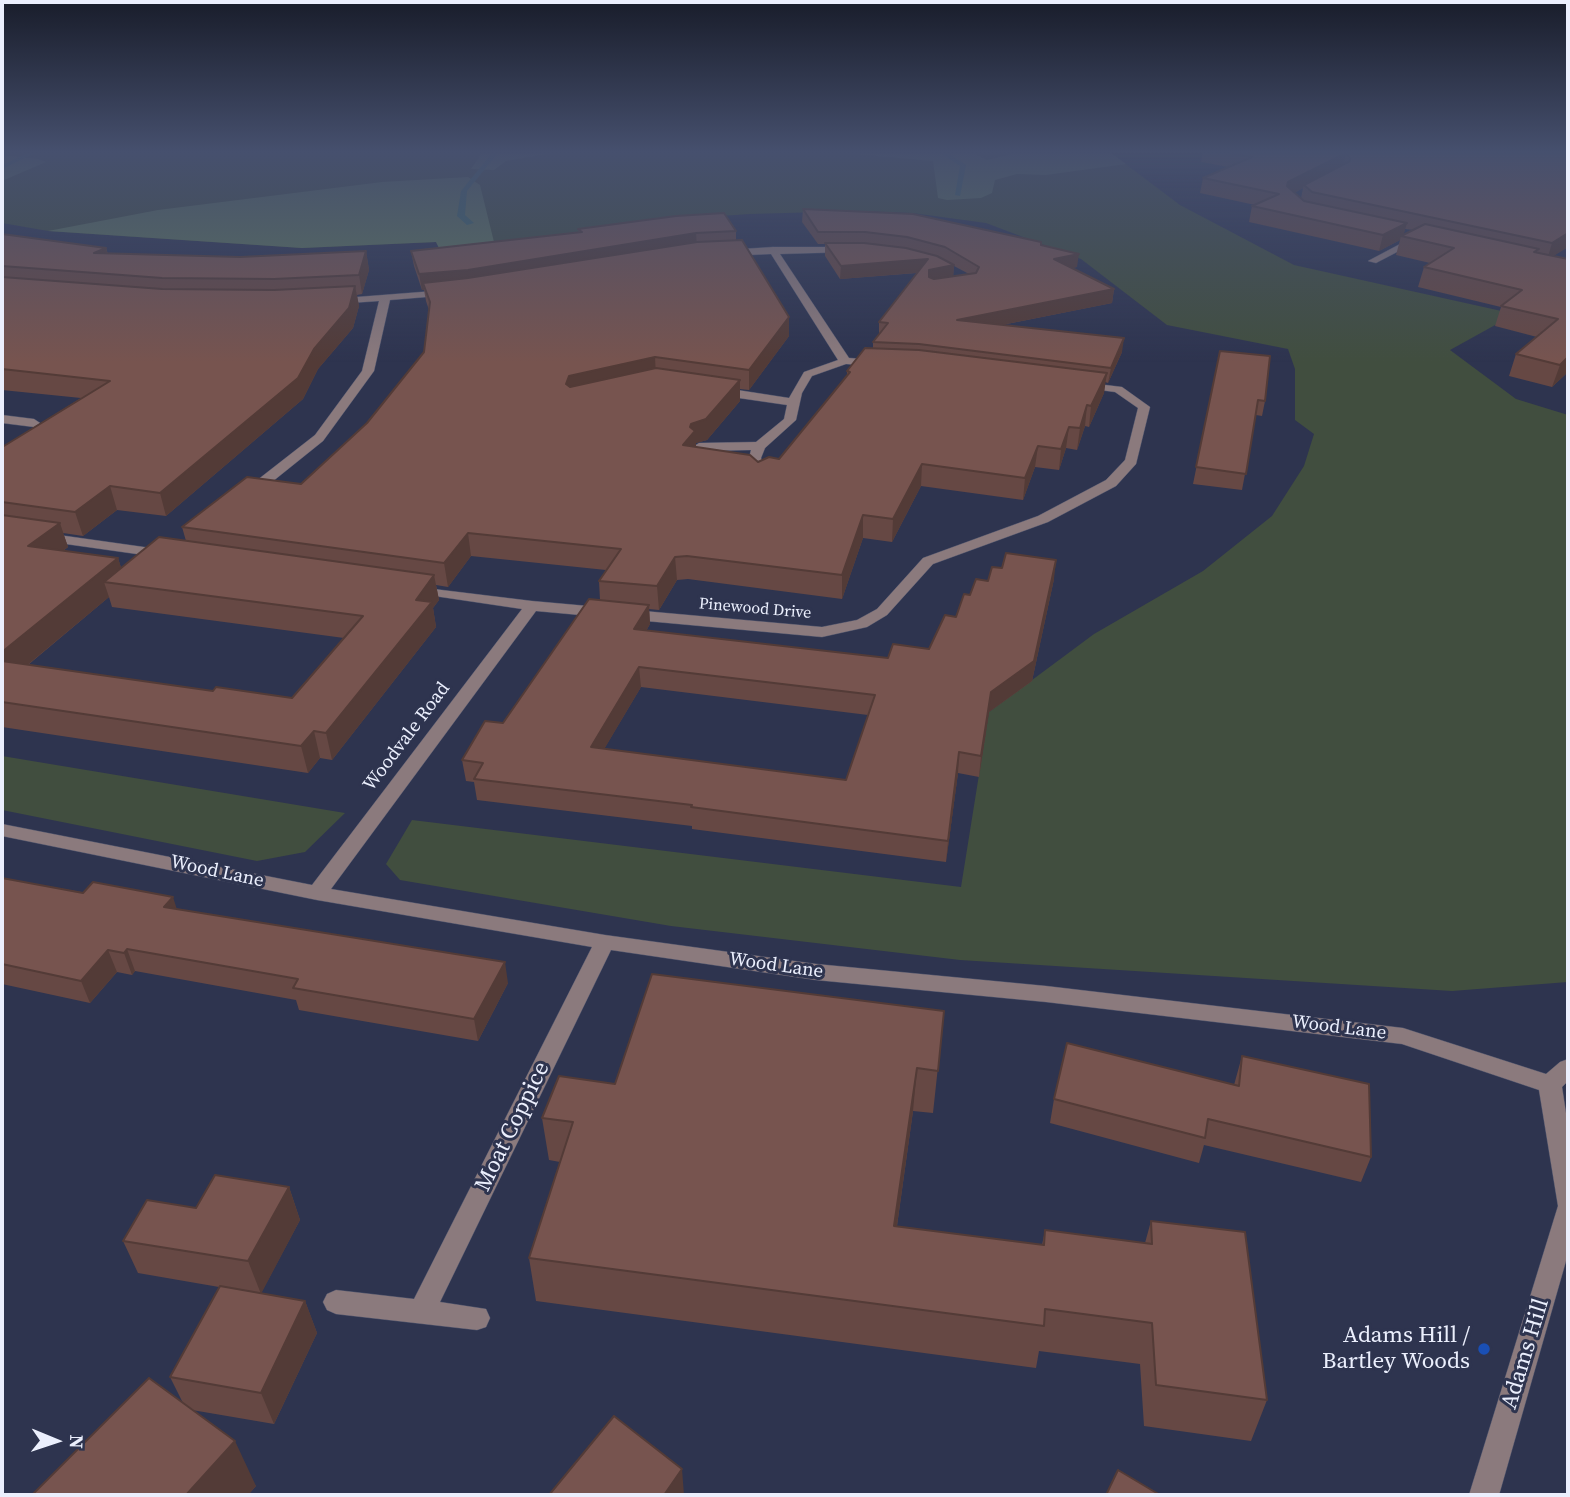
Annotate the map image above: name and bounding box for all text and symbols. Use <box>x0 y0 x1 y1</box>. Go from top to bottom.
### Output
street label: Pinewood Drive <box>698 595 812 623</box>
street label: Woodvale Road <box>359 678 455 796</box>
street label: Wood Lane <box>168 851 266 893</box>
street label: Wood Lane <box>727 948 825 984</box>
street label: Wood Lane <box>1290 1011 1388 1045</box>
street label: Moat Coppice <box>470 1058 556 1196</box>
street label: Adams Hill <box>1496 1295 1556 1413</box>
place label: Adams Hill / Bartley Woods <box>1322 1322 1470 1376</box>
marker: Adams Hill / Bartley Woods <box>1476 1341 1492 1357</box>
north arrow <box>21 1406 91 1476</box>
text: N <box>64 1434 90 1449</box>

